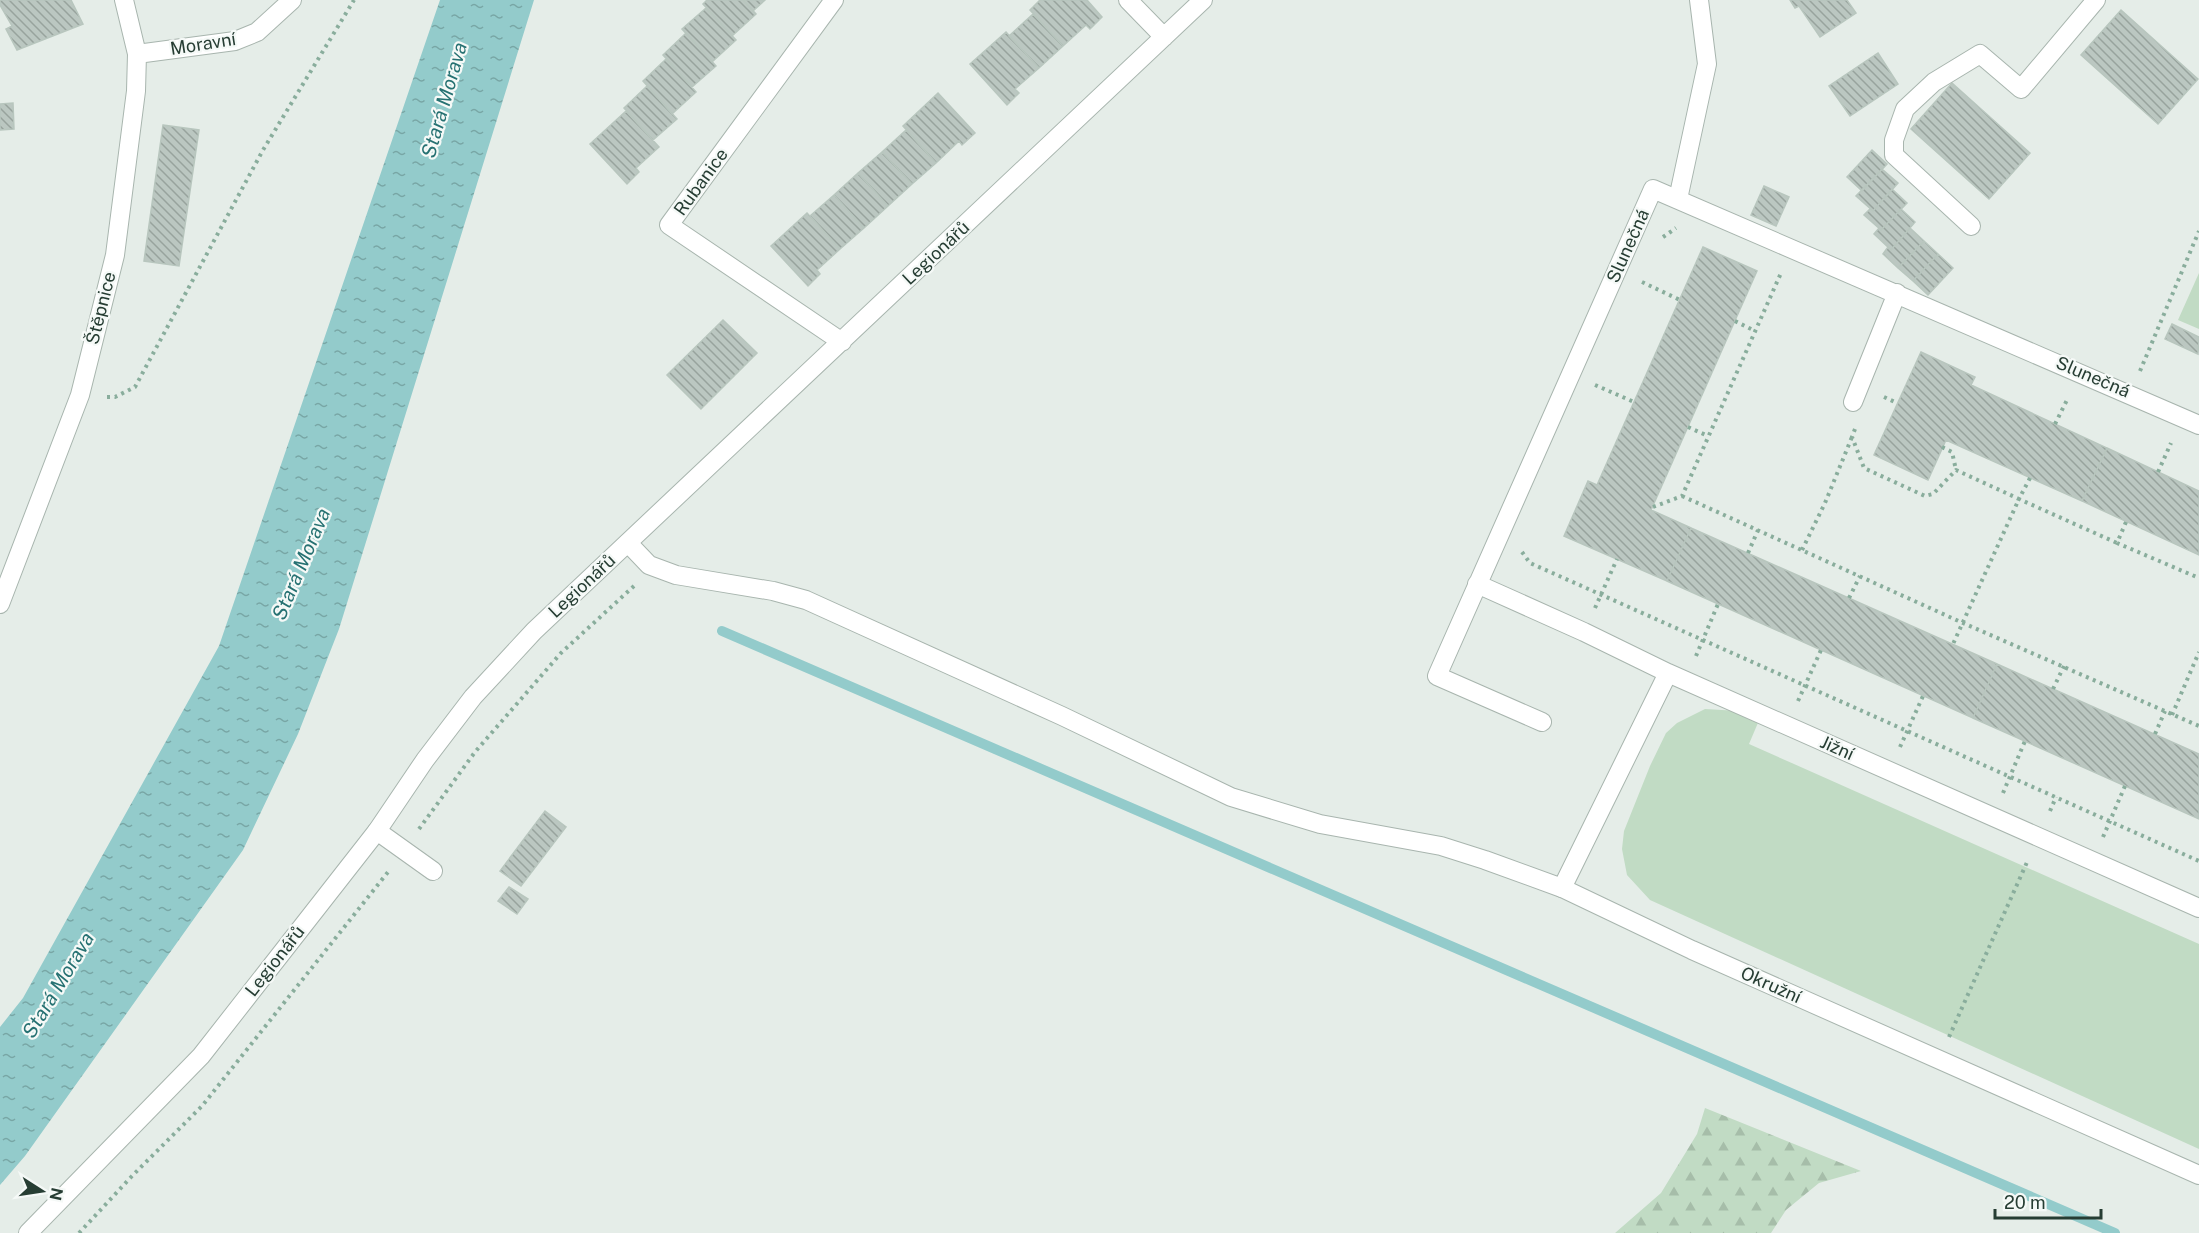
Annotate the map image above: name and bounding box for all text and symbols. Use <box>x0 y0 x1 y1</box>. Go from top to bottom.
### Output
street label: Moravní <box>169 28 238 59</box>
water label: Stará Morava <box>416 39 472 161</box>
street label: Rubanice <box>669 144 732 219</box>
street label: Slunečná <box>1602 206 1653 286</box>
street label: Legionářů <box>898 216 973 289</box>
street label: Štěpnice <box>81 269 120 346</box>
street label: Slunečná <box>2053 352 2133 402</box>
water label: Stará Morava <box>267 504 335 624</box>
street label: Legionářů <box>544 549 619 622</box>
street label: Jižní <box>1817 731 1858 764</box>
street label: Legionářů <box>241 921 309 1000</box>
water label: Stará Morava <box>17 928 99 1042</box>
street label: Okružní <box>1738 962 1805 1007</box>
north arrow <box>12 1161 72 1221</box>
scale bar <box>1995 1182 2102 1220</box>
text: N <box>46 1186 67 1202</box>
text: 20 m <box>2004 1192 2046 1213</box>

